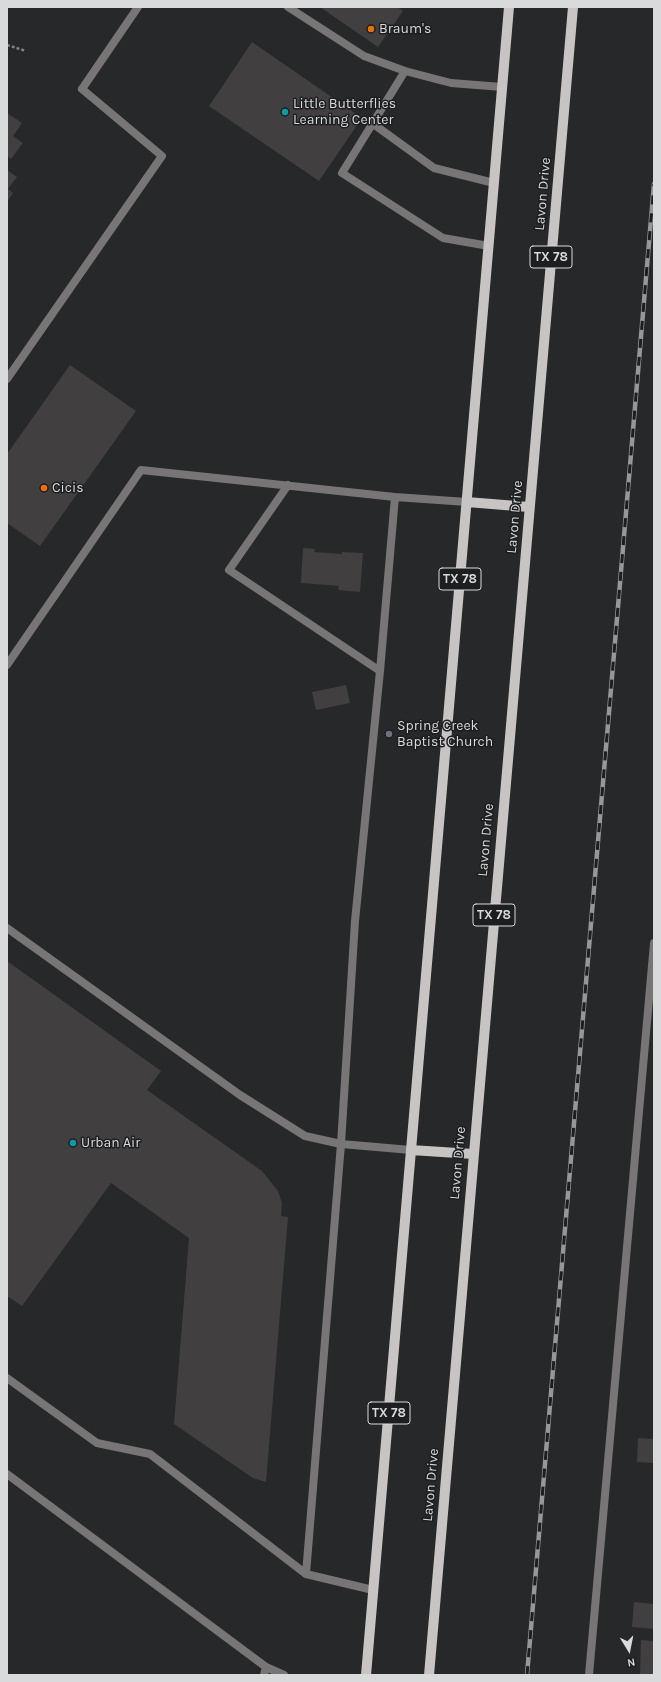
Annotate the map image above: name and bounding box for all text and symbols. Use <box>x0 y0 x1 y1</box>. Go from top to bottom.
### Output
place label: Braum's <box>379 21 431 37</box>
marker: Braum's <box>366 24 376 34</box>
place label: Little Butterflies Learning Center <box>293 96 396 128</box>
marker: Little Butterflies Learning Center <box>280 107 290 117</box>
street label: Lavon Drive <box>531 157 555 231</box>
road number: TX 78 <box>530 246 572 268</box>
place label: Cicis <box>52 480 84 496</box>
street label: Lavon Drive <box>503 480 527 554</box>
marker: Cicis <box>39 483 49 493</box>
road number: TX 78 <box>439 568 481 590</box>
place label: Spring Creek Baptist Church <box>397 718 493 750</box>
marker: Spring Creek Baptist Church <box>384 729 394 739</box>
street label: Lavon Drive <box>474 803 498 877</box>
road number: TX 78 <box>473 904 515 926</box>
street label: Lavon Drive <box>446 1126 470 1200</box>
place label: Urban Air <box>81 1135 140 1151</box>
marker: Urban Air <box>68 1138 78 1148</box>
road number: TX 78 <box>368 1402 410 1424</box>
street label: Lavon Drive <box>419 1448 443 1522</box>
north arrow <box>609 1630 649 1670</box>
text: N <box>626 1655 636 1669</box>

